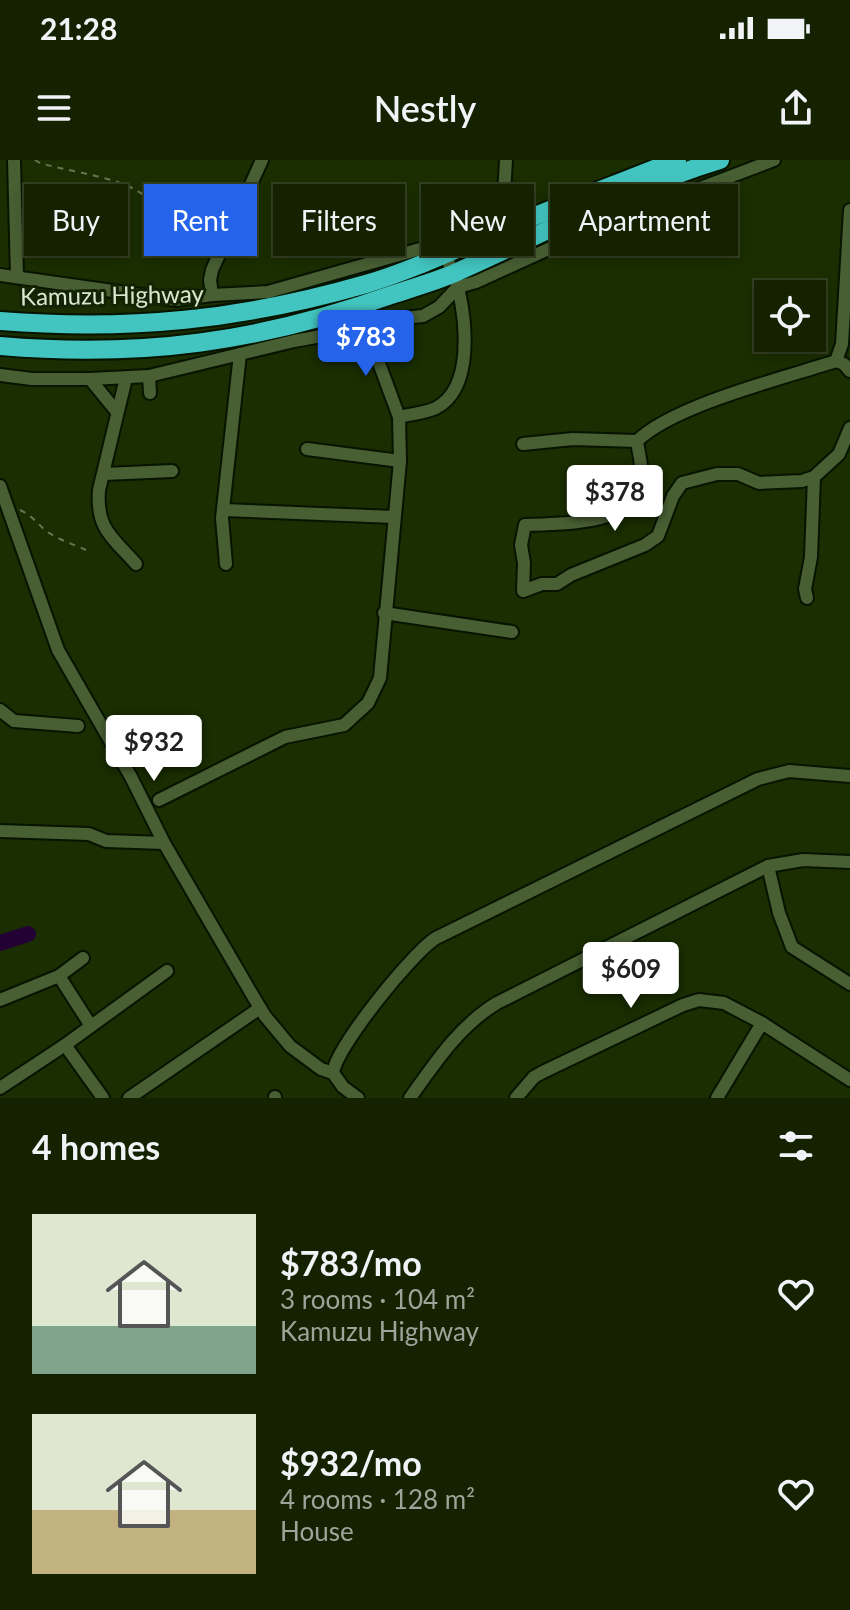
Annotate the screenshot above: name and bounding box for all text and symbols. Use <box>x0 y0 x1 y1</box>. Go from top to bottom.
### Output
text: 21:28 <box>40 10 117 46</box>
icon: menu <box>32 86 76 130</box>
text: Nestly <box>374 86 476 130</box>
icon: share <box>774 86 818 130</box>
chip: Buy <box>24 184 128 256</box>
chip: Rent <box>144 184 257 256</box>
chip: Filters <box>273 184 405 256</box>
chip: New <box>421 184 534 256</box>
chip: Apartment <box>550 184 738 256</box>
street label: Kamuzu Highway <box>20 278 205 311</box>
map controls <box>754 280 826 352</box>
button: locate <box>754 280 826 352</box>
pin: $783 <box>319 310 413 378</box>
text: $783 <box>336 320 396 352</box>
pin: $378 <box>568 465 662 533</box>
text: $378 <box>585 475 645 507</box>
pin: $932 <box>107 715 201 783</box>
text: $932 <box>124 725 184 757</box>
pin: $609 <box>584 942 678 1010</box>
text: $609 <box>601 952 661 984</box>
icon: filters <box>774 1124 818 1168</box>
text: 4 homes <box>32 1126 160 1167</box>
text: $783/mo <box>280 1242 422 1283</box>
icon: home <box>96 1246 192 1342</box>
icon: heart <box>774 1272 818 1316</box>
text: 3 rooms · 104 m² <box>280 1283 475 1315</box>
text: Kamuzu Highway <box>280 1315 479 1347</box>
text: $932/mo <box>280 1442 422 1483</box>
icon: home <box>96 1446 192 1542</box>
icon: heart <box>774 1472 818 1516</box>
text: 4 rooms · 128 m² <box>280 1483 475 1515</box>
text: House <box>280 1515 354 1547</box>

